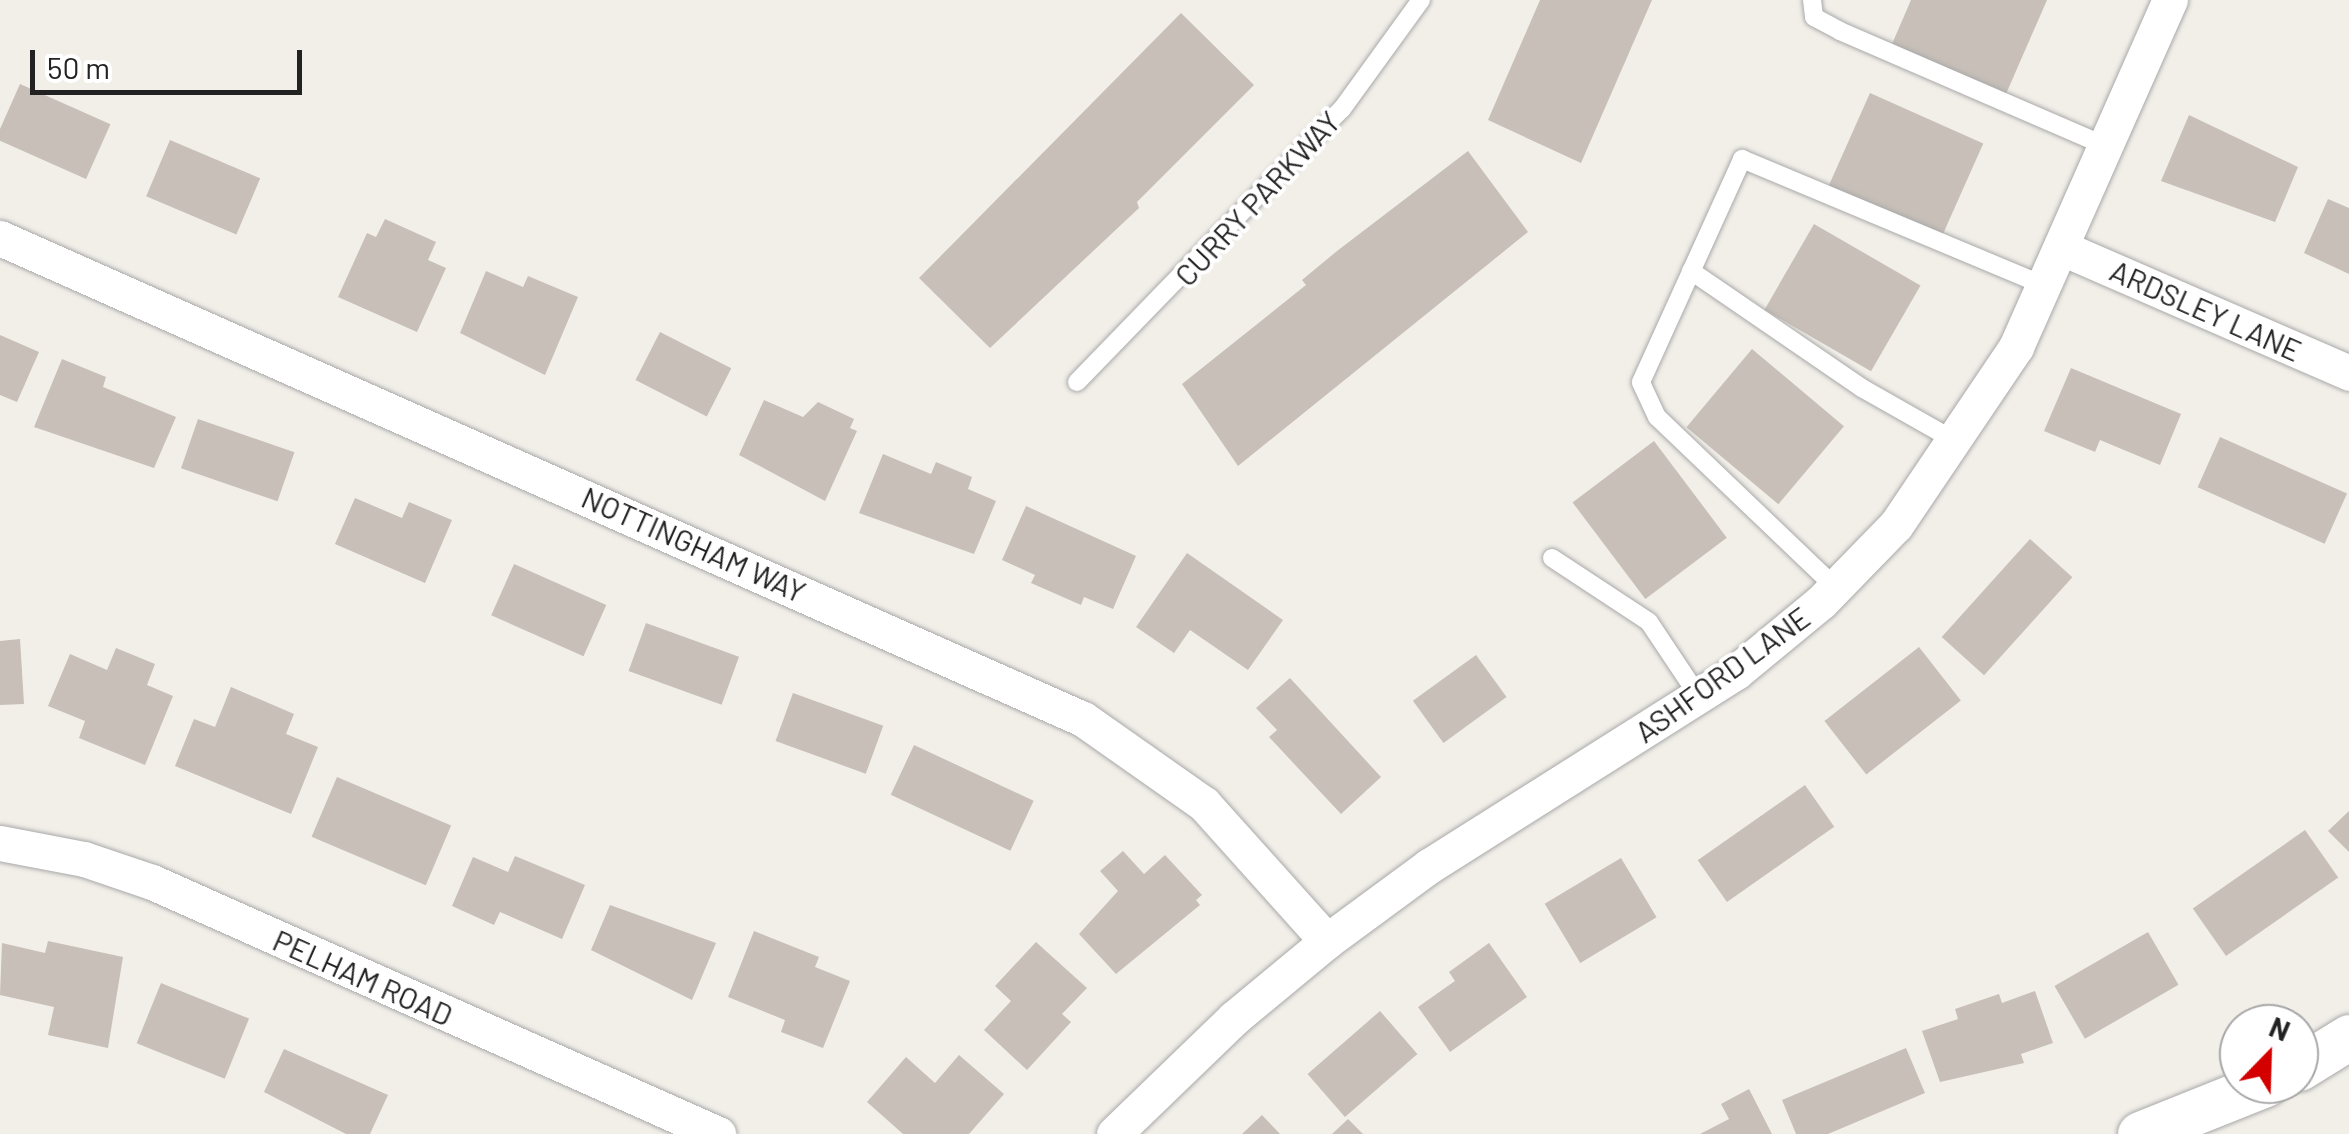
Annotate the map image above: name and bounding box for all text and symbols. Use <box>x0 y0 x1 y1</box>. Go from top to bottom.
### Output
scale bar <box>35 30 308 92</box>
text: 50 m <box>47 49 110 85</box>
street label: CURRY PARKWAY <box>1167 103 1347 293</box>
street label: ARDSLEY LANE <box>2105 252 2307 368</box>
street label: NOTTINGHAM WAY <box>576 478 812 610</box>
street label: ASHFORD LANE <box>1628 599 1816 749</box>
street label: PELHAM ROAD <box>268 921 458 1033</box>
north arrow <box>2219 1004 2319 1104</box>
text: N <box>2265 1009 2295 1048</box>

